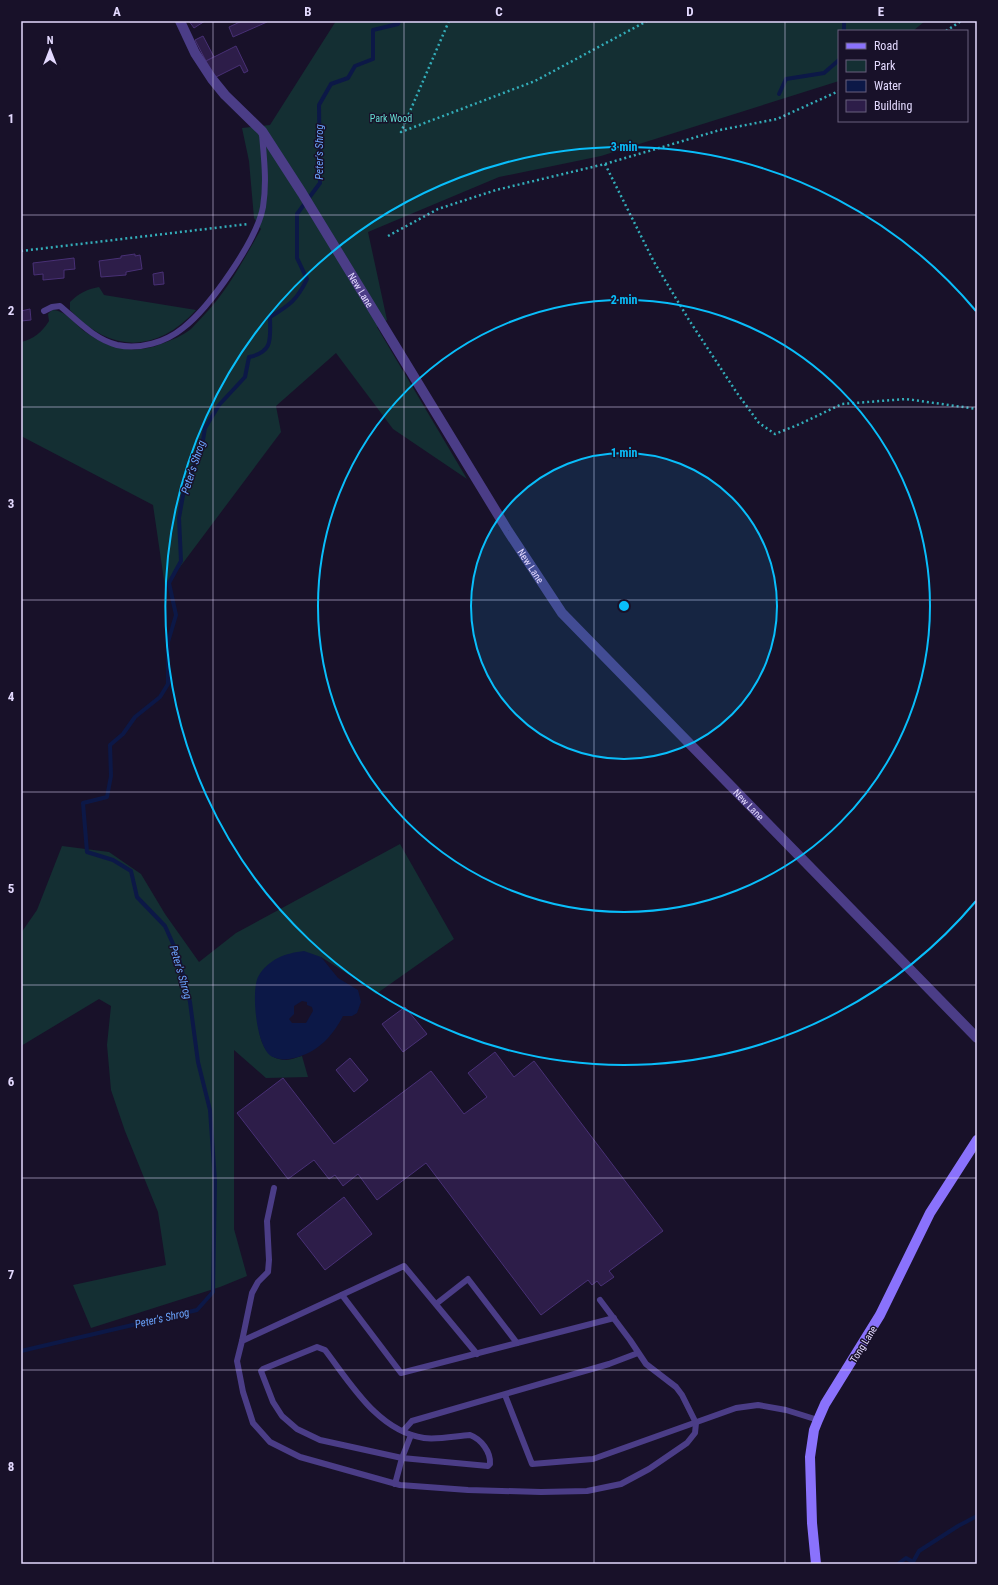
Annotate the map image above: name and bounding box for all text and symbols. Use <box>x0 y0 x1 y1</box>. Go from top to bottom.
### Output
text: A <box>113 4 121 19</box>
text: B <box>304 4 312 19</box>
text: C <box>495 4 503 19</box>
text: D <box>686 4 694 19</box>
text: E <box>878 4 885 19</box>
north arrow <box>30 30 70 70</box>
legend <box>838 30 968 122</box>
text: N <box>47 34 54 47</box>
text: Road <box>874 39 898 53</box>
text: Park <box>874 59 896 73</box>
text: Water <box>874 79 902 93</box>
text: Building <box>874 99 912 113</box>
text: 1 <box>8 111 14 126</box>
park label: Park Wood <box>370 113 412 124</box>
water label: Peter's Shrog <box>313 123 326 180</box>
text: 3 min <box>611 140 637 154</box>
street label: New Lane <box>346 271 376 310</box>
text: 2 min <box>611 293 637 307</box>
text: 2 <box>8 303 15 318</box>
water label: Peter's Shrog <box>179 438 208 496</box>
text: 1 min <box>611 446 637 460</box>
text: 3 <box>8 496 14 511</box>
street label: New Lane <box>515 547 546 586</box>
centre of rings <box>617 599 631 613</box>
text: 4 <box>8 689 15 704</box>
street label: New Lane <box>731 787 766 823</box>
text: 5 <box>8 881 15 896</box>
water label: Peter's Shrog <box>167 944 195 1001</box>
text: 6 <box>8 1074 15 1089</box>
text: 7 <box>8 1267 15 1282</box>
water label: Peter's Shrog <box>134 1306 191 1331</box>
street label: Tong Lane <box>848 1324 879 1365</box>
text: 8 <box>8 1459 14 1474</box>

